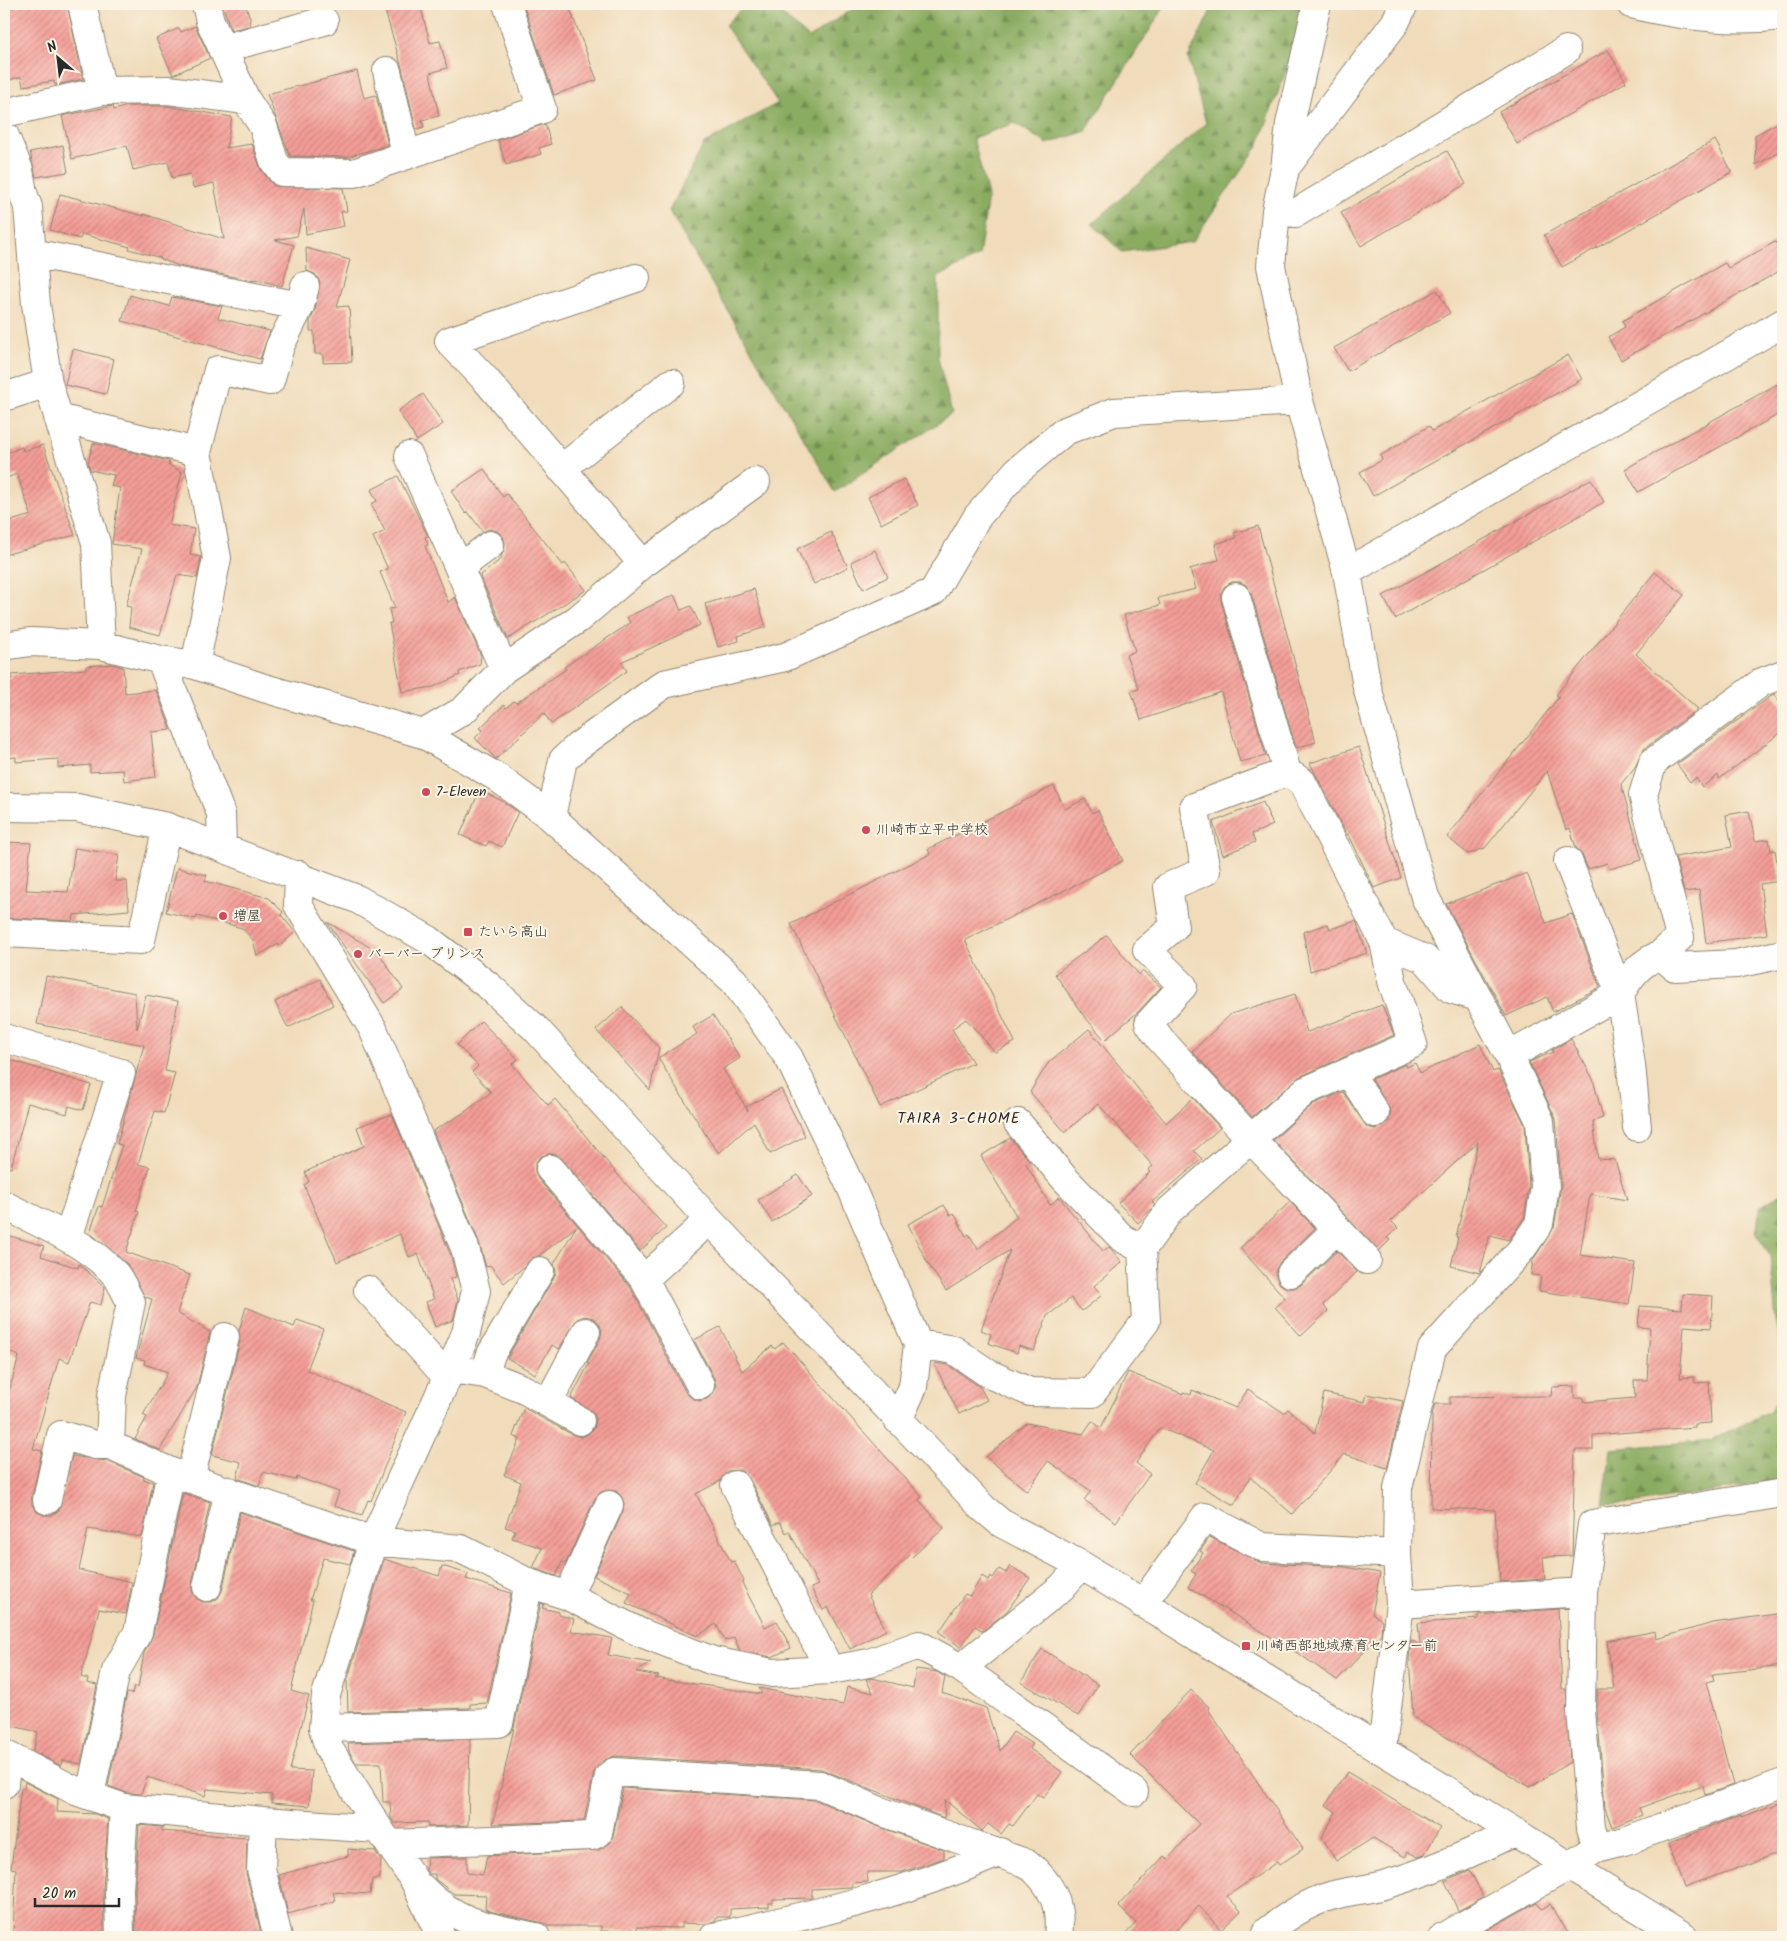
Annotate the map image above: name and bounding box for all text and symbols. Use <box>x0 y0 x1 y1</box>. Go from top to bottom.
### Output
north arrow <box>32 32 82 82</box>
text: N <box>43 36 62 59</box>
place label: 7-Eleven <box>436 781 486 803</box>
marker: 7-Eleven <box>420 786 432 798</box>
place label: 川崎市立平中学校 <box>876 819 988 841</box>
marker: 川崎市立平中学校 <box>860 824 872 836</box>
place label: 増屋 <box>233 905 261 927</box>
marker: 増屋 <box>217 910 229 922</box>
place label: たいら高山 <box>478 921 548 943</box>
marker: たいら高山 <box>462 926 474 938</box>
place label: バーバー プリンス <box>368 943 486 965</box>
marker: バーバー プリンス <box>352 948 364 960</box>
district label: TAIRA 3-CHOME <box>898 1107 1021 1131</box>
place label: 川崎西部地域療育センター前 <box>1256 1635 1437 1657</box>
marker: 川崎西部地域療育センター前 <box>1240 1640 1252 1652</box>
scale bar <box>35 1876 119 1908</box>
text: 20 m <box>42 1882 76 1906</box>

